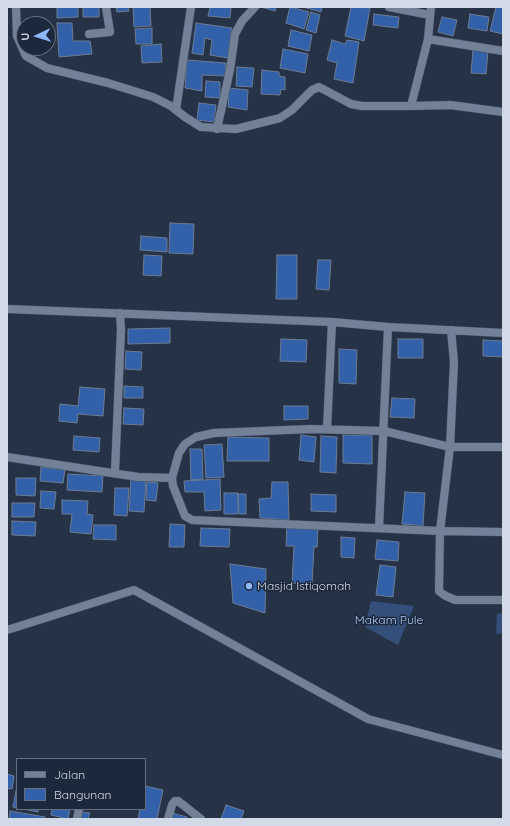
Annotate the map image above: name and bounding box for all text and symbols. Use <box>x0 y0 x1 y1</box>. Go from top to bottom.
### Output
north arrow <box>16 16 56 56</box>
text: U <box>18 32 32 41</box>
place label: Masjid Istiqomah <box>257 579 351 593</box>
marker: Masjid Istiqomah <box>244 581 254 591</box>
park label: Makam Pule <box>355 613 423 627</box>
legend <box>16 758 146 810</box>
text: Jalan <box>54 767 85 782</box>
text: Bangunan <box>54 787 111 802</box>

